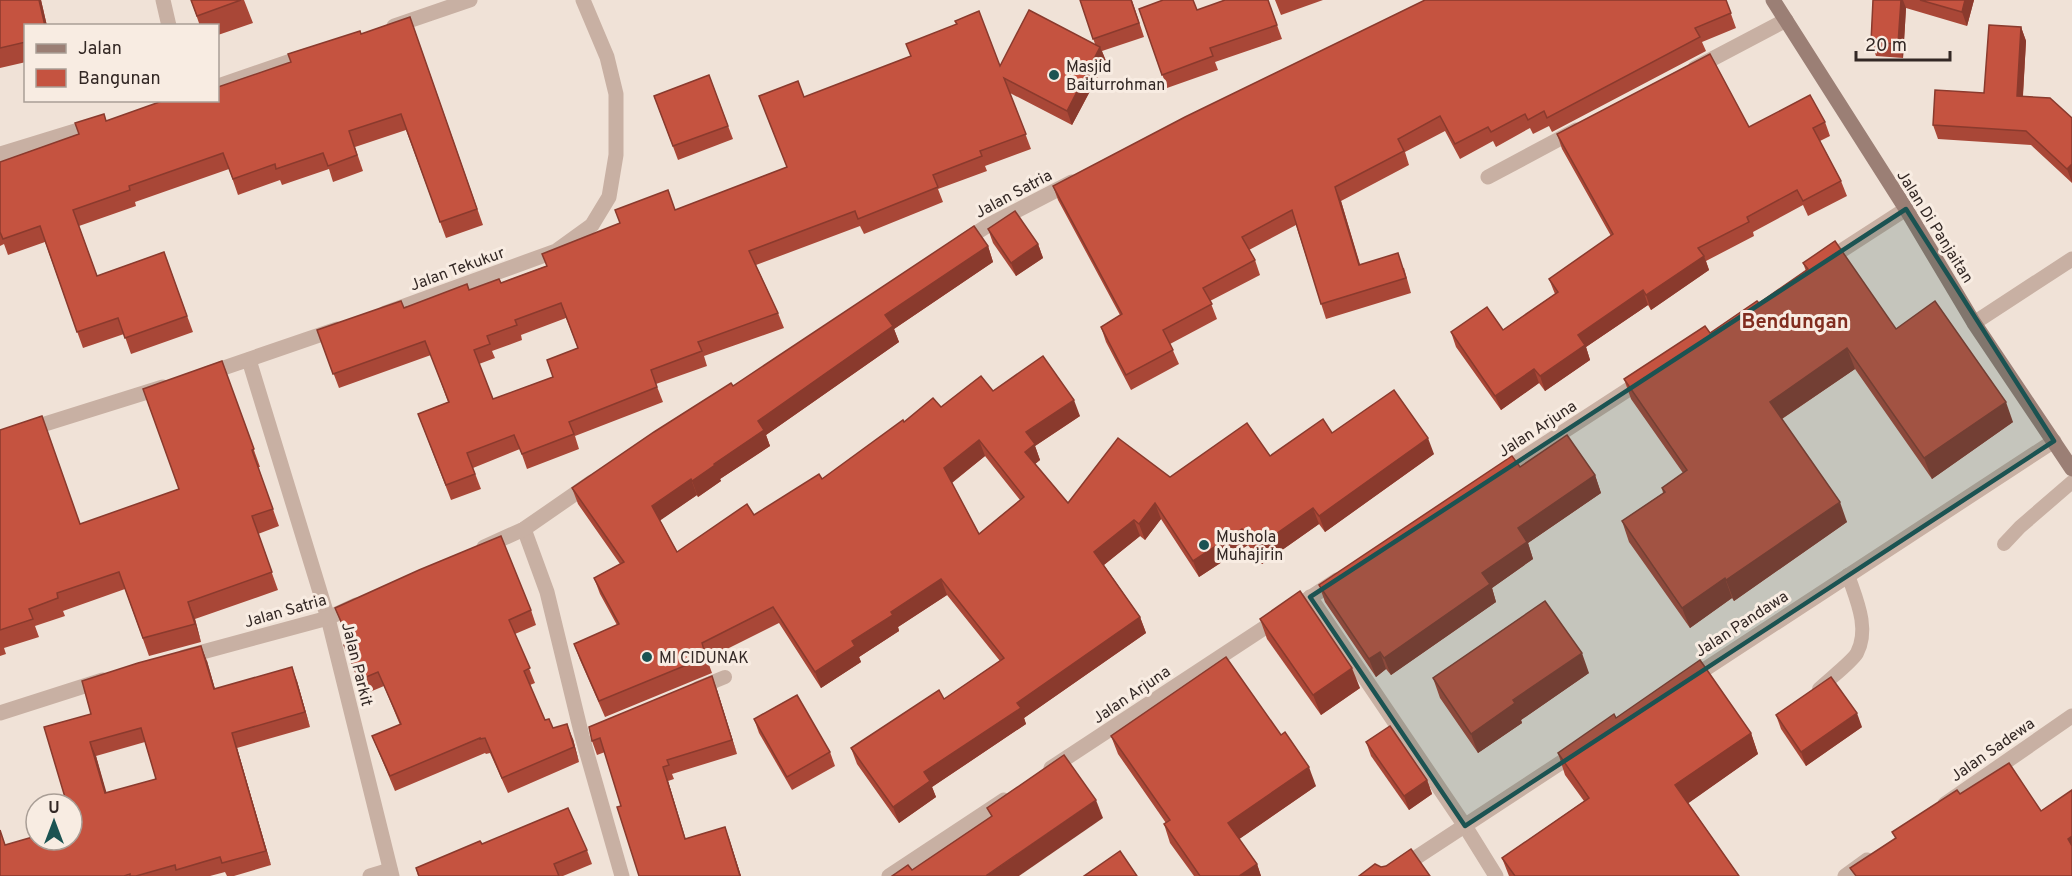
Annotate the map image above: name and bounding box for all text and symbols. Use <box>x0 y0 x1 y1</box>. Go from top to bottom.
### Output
legend <box>24 24 219 102</box>
scale bar <box>1856 24 1950 62</box>
text: 20 m <box>1865 35 1907 58</box>
text: Jalan <box>78 38 122 61</box>
place label: Masjid Baiturrohman <box>1066 58 1165 96</box>
text: Bangunan <box>78 68 161 91</box>
marker: Masjid Baiturrohman <box>1047 68 1061 82</box>
street label: Jalan Satria <box>972 166 1056 223</box>
street label: Jalan Di Panjaitan <box>1892 167 1977 287</box>
street label: Jalan Tekukur <box>408 243 508 296</box>
district label: Bendungan <box>1741 310 1849 336</box>
street label: Jalan Arjuna <box>1495 397 1581 463</box>
place label: Mushola Muhajirin <box>1216 528 1283 566</box>
marker: Mushola Muhajirin <box>1197 538 1211 552</box>
street label: Jalan Pandawa <box>1692 587 1793 662</box>
street label: Jalan Satria <box>242 591 329 633</box>
street label: Jalan Parkit <box>336 620 376 709</box>
place label: MI CIDUNAK <box>659 649 749 669</box>
marker: MI CIDUNAK <box>640 650 654 664</box>
street label: Jalan Arjuna <box>1089 662 1175 729</box>
street label: Jalan Sadewa <box>1947 714 2039 787</box>
north arrow <box>24 792 84 852</box>
text: U <box>48 799 60 819</box>

